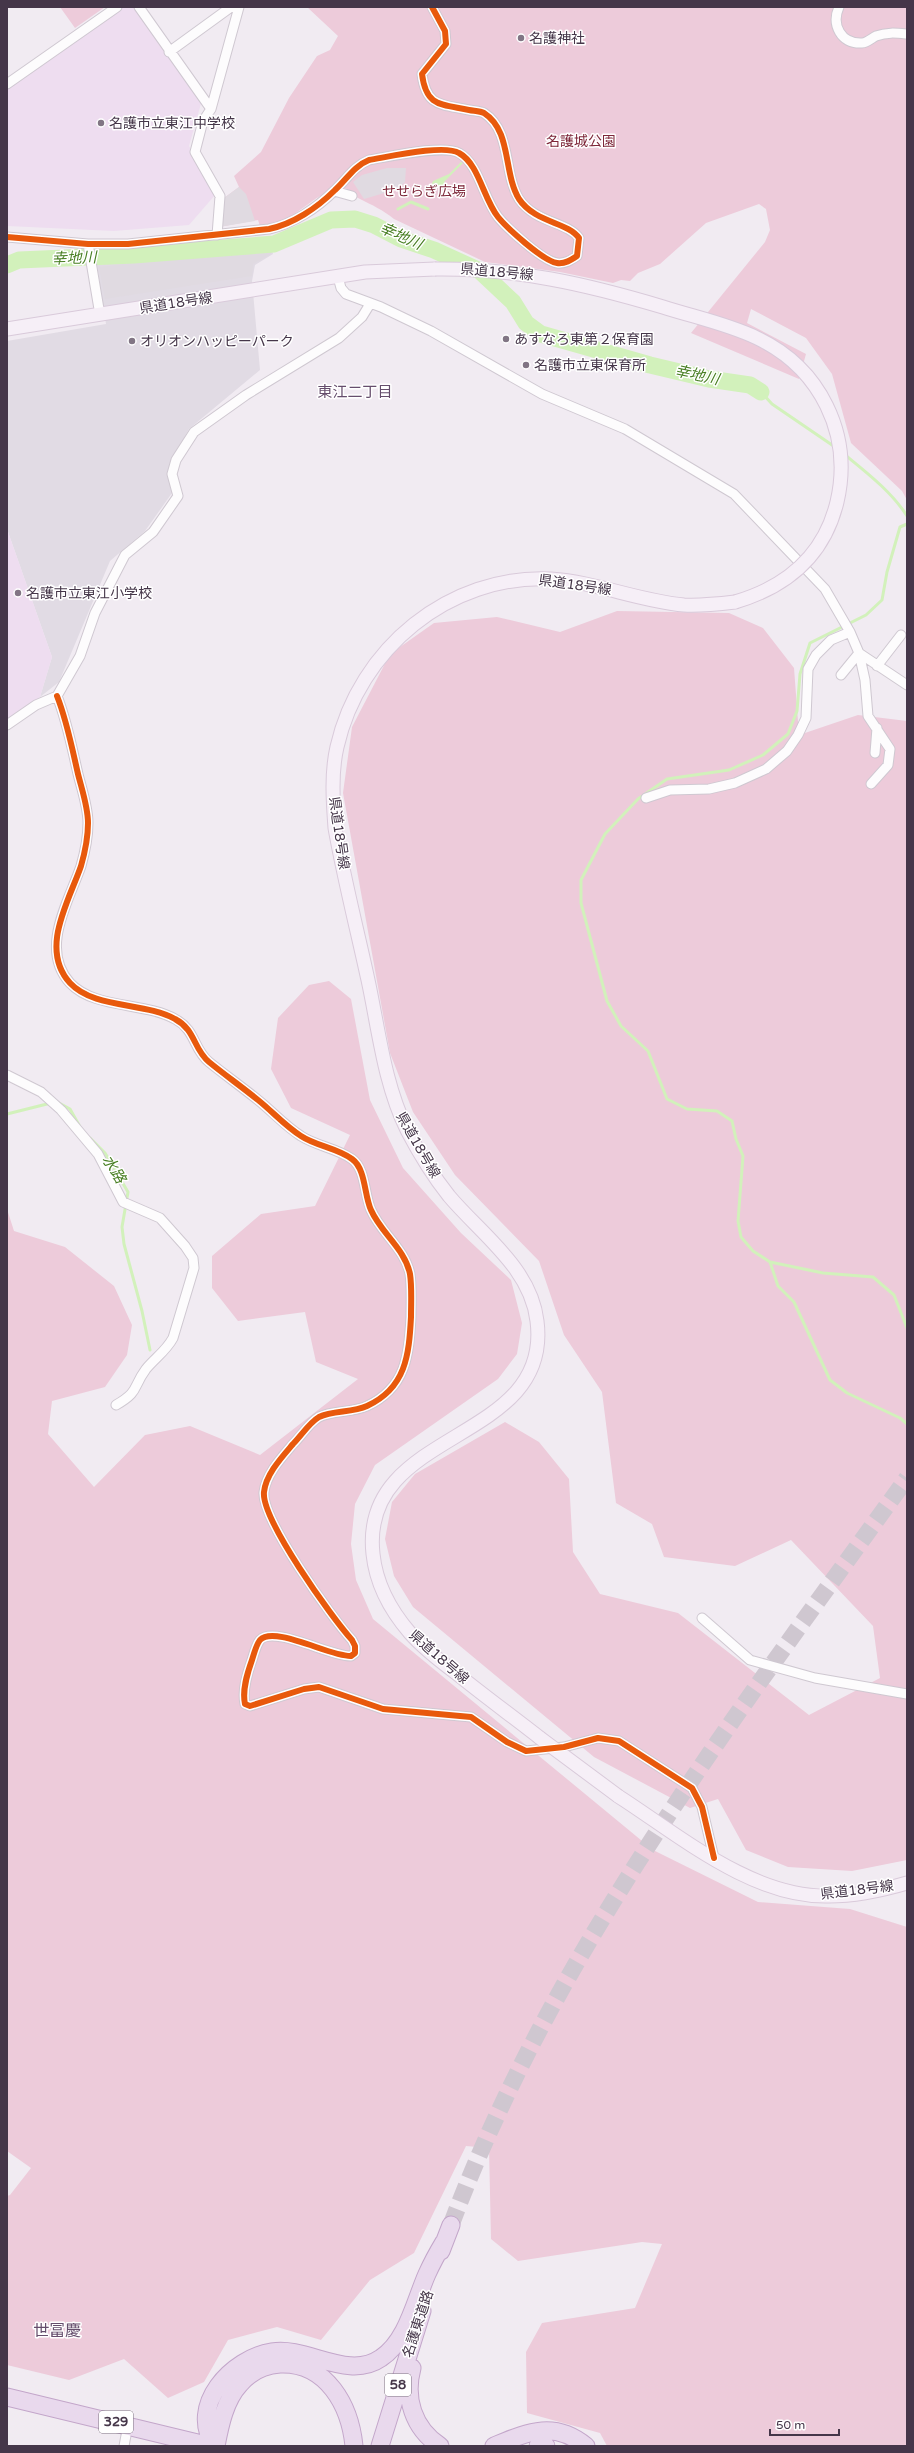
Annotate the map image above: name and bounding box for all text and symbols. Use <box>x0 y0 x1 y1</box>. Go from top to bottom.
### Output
place label: 名護神社 <box>529 30 585 47</box>
marker: 名護神社 <box>516 33 526 43</box>
place label: 名護市立東江中学校 <box>109 115 235 132</box>
marker: 名護市立東江中学校 <box>96 118 106 128</box>
park label: 名護城公園 <box>546 133 616 150</box>
park label: せせらぎ広場 <box>382 183 466 200</box>
water label: 幸地川 <box>377 219 427 254</box>
water label: 幸地川 <box>51 248 99 268</box>
street label: 県道18号線 <box>460 260 534 284</box>
street label: 県道18号線 <box>138 289 214 317</box>
place label: あすなろ東第２保育園 <box>514 331 654 348</box>
place label: オリオンハッピーパーク <box>140 333 294 350</box>
marker: あすなろ東第２保育園 <box>501 334 511 344</box>
marker: オリオンハッピーパーク <box>127 336 137 346</box>
place label: 名護市立東保育所 <box>534 357 646 374</box>
marker: 名護市立東保育所 <box>521 360 531 370</box>
water label: 幸地川 <box>673 362 723 389</box>
district label: 東江二丁目 <box>317 383 393 401</box>
street label: 県道18号線 <box>537 571 613 599</box>
place label: 名護市立東江小学校 <box>26 585 152 602</box>
marker: 名護市立東江小学校 <box>13 588 23 598</box>
street label: 県道18号線 <box>325 795 353 871</box>
street label: 県道18号線 <box>392 1109 444 1181</box>
water label: 水路 <box>98 1152 131 1188</box>
street label: 県道18号線 <box>406 1626 472 1688</box>
street label: 県道18号線 <box>819 1877 895 1903</box>
street label: 名護東道路 <box>399 2288 437 2360</box>
district label: 世冨慶 <box>33 2321 81 2341</box>
road number: 58 <box>385 2374 411 2396</box>
road number: 329 <box>99 2411 133 2433</box>
scale bar <box>770 2411 839 2437</box>
text: 50 m <box>776 2418 805 2432</box>

